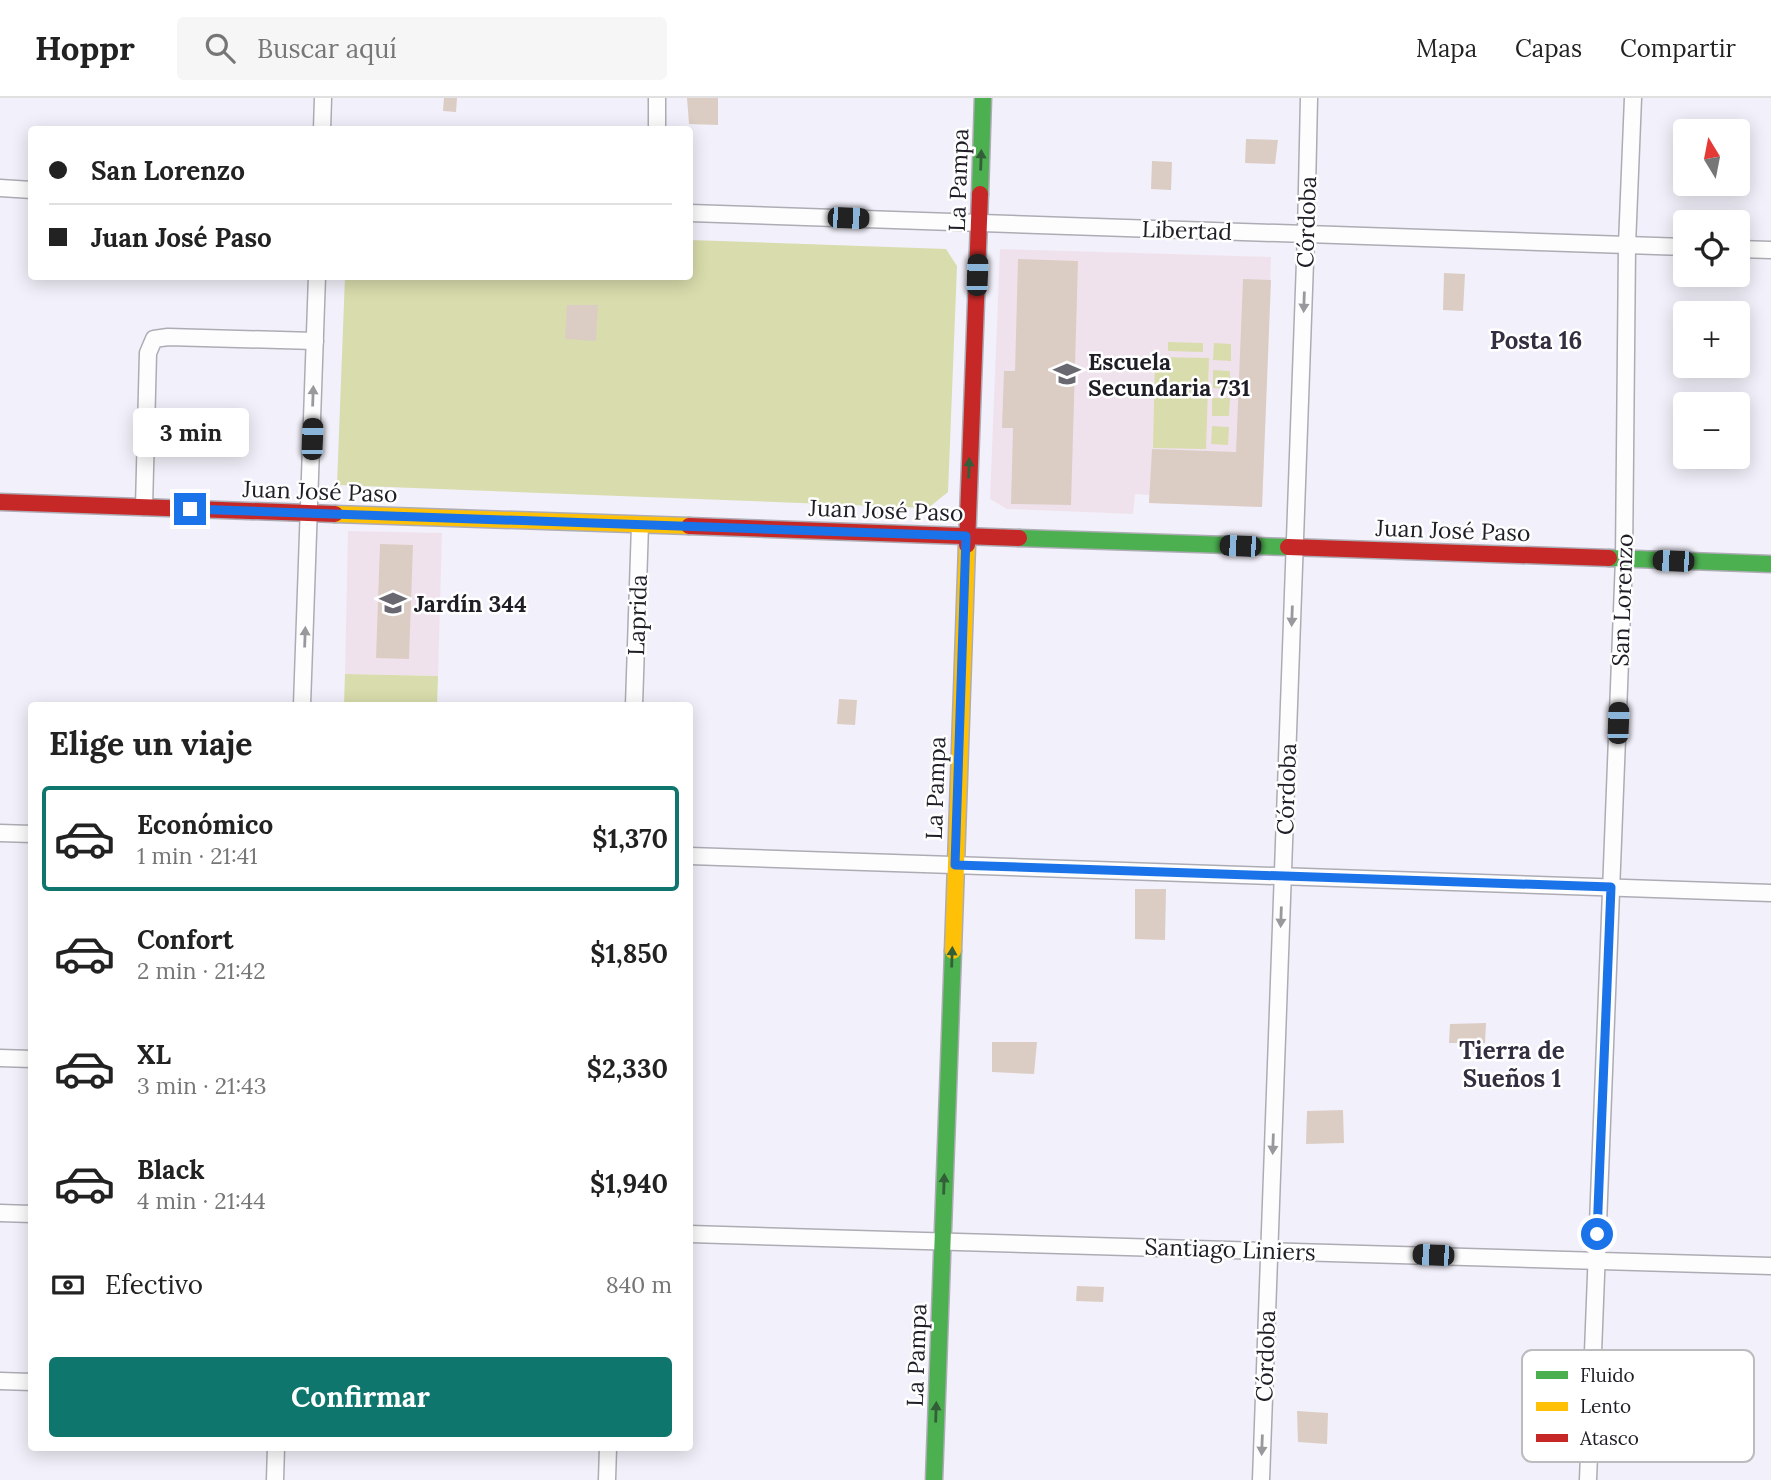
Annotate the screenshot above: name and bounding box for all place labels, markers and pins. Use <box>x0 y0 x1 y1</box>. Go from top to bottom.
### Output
place label: Escuela Secundaria 731 <box>1088 347 1250 402</box>
school or university icon: Escuela Secundaria 731 <box>1052 359 1082 389</box>
school or university icon: Jardín 344 <box>378 588 408 618</box>
place label: Jardín 344 <box>414 589 527 618</box>

